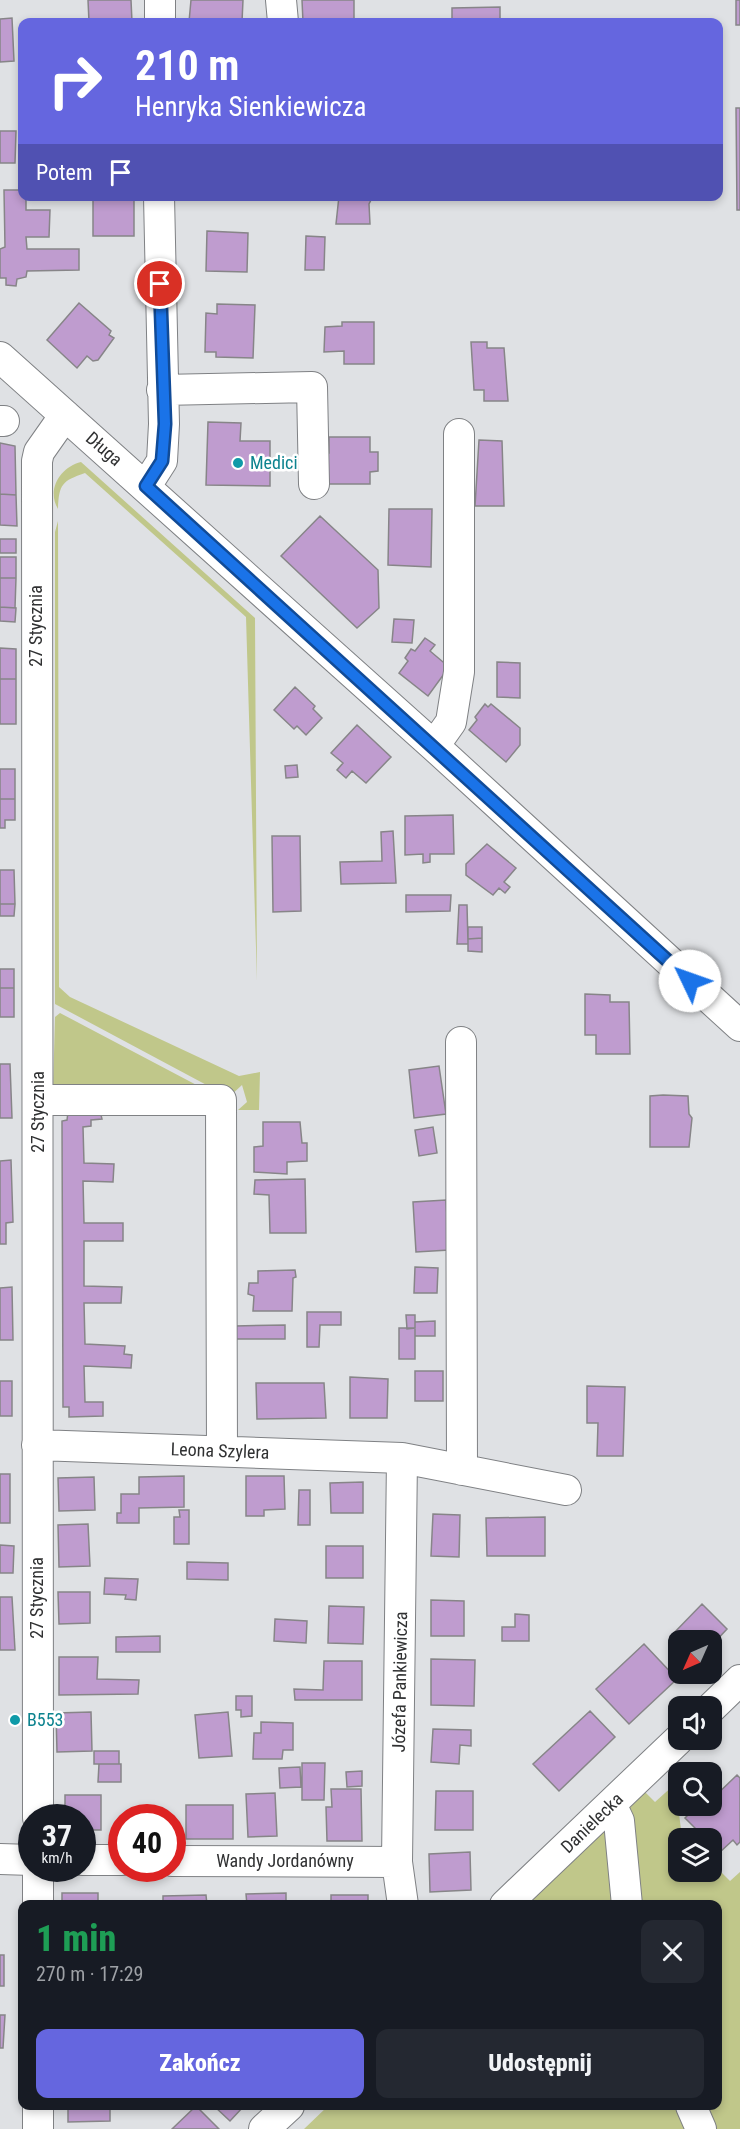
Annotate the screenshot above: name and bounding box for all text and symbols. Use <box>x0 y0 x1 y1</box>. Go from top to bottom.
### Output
text: 210 m <box>135 41 240 90</box>
icon: right <box>36 42 114 120</box>
text: Henryka Sienkiewicza <box>135 91 366 123</box>
icon: arrive <box>104 156 137 189</box>
text: Potem <box>36 160 92 185</box>
pin <box>134 258 185 309</box>
icon: arrive <box>143 267 176 300</box>
street label: Długa <box>82 427 127 470</box>
place label: Medici <box>250 452 298 473</box>
marker: Medici <box>231 456 245 470</box>
street label: 27 Stycznia <box>25 585 46 667</box>
position arrow <box>658 949 722 1013</box>
street label: 27 Stycznia <box>27 1071 48 1153</box>
street label: Leona Szylera <box>170 1438 270 1463</box>
street label: 27 Stycznia <box>26 1557 47 1639</box>
street label: Józefa Pankiewicza <box>388 1611 411 1753</box>
north arrow <box>668 1630 722 1684</box>
map controls <box>668 1630 722 1882</box>
button: sound <box>668 1696 722 1750</box>
place label: B553 <box>27 1709 63 1730</box>
marker: B553 <box>8 1713 22 1727</box>
button: search <box>668 1762 722 1816</box>
street label: Danielecka <box>556 1788 627 1857</box>
speed limit sign: 40 <box>108 1804 186 1882</box>
text: 37 <box>42 1818 72 1853</box>
button: layers <box>668 1828 722 1882</box>
text: km/h <box>42 1849 72 1867</box>
street label: Wandy Jordanówny <box>216 1850 354 1871</box>
text: 1 min <box>36 1918 116 1960</box>
button: close <box>641 1920 704 1983</box>
text: 270 m · 17:29 <box>36 1962 143 1986</box>
button: Zakończ <box>36 2029 364 2098</box>
button: Udostępnij <box>376 2029 704 2098</box>

